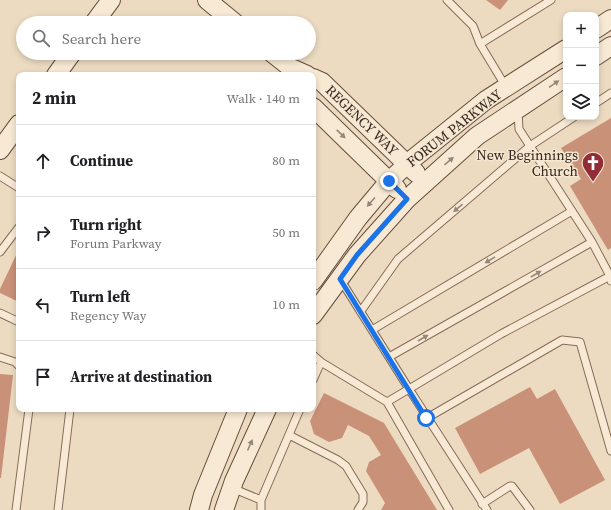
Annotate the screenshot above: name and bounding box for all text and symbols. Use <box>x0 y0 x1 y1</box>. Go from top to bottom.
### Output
map controls <box>563 12 599 120</box>
button: + <box>563 12 599 48</box>
search box <box>16 16 316 60</box>
icon: search <box>30 27 52 49</box>
text: Search here <box>62 28 141 49</box>
button: − <box>563 48 599 84</box>
street label: REGENCY WAY <box>321 80 403 160</box>
one-way arrow <box>549 81 560 88</box>
street label: FORUM PARKWAY <box>402 84 506 172</box>
button: layers <box>563 84 599 120</box>
text: 2 min <box>32 86 76 110</box>
text: Walk · 140 m <box>227 90 300 107</box>
one-way arrow <box>336 129 346 139</box>
place label: New Beginnings Church <box>477 145 578 181</box>
icon: ahead <box>32 150 54 172</box>
text: Continue <box>70 150 133 171</box>
church icon: New Beginnings Church <box>580 150 606 183</box>
text: 80 m <box>272 152 300 169</box>
one-way arrow <box>444 156 455 165</box>
route end <box>380 172 398 190</box>
one-way arrow <box>367 197 376 208</box>
one-way arrow <box>452 203 463 212</box>
text: Turn right <box>70 214 142 235</box>
icon: right <box>32 222 54 244</box>
text: 50 m <box>272 224 300 241</box>
text: Forum Parkway <box>70 235 162 252</box>
one-way arrow <box>484 256 496 263</box>
one-way arrow <box>530 270 542 277</box>
text: Turn left <box>70 286 130 307</box>
icon: left <box>32 294 54 316</box>
text: 10 m <box>272 296 300 313</box>
text: Regency Way <box>70 307 146 324</box>
one-way arrow <box>417 335 429 342</box>
icon: arrive <box>32 366 54 388</box>
text: Arrive at destination <box>70 366 212 387</box>
route start <box>417 409 435 427</box>
one-way arrow <box>247 439 254 451</box>

